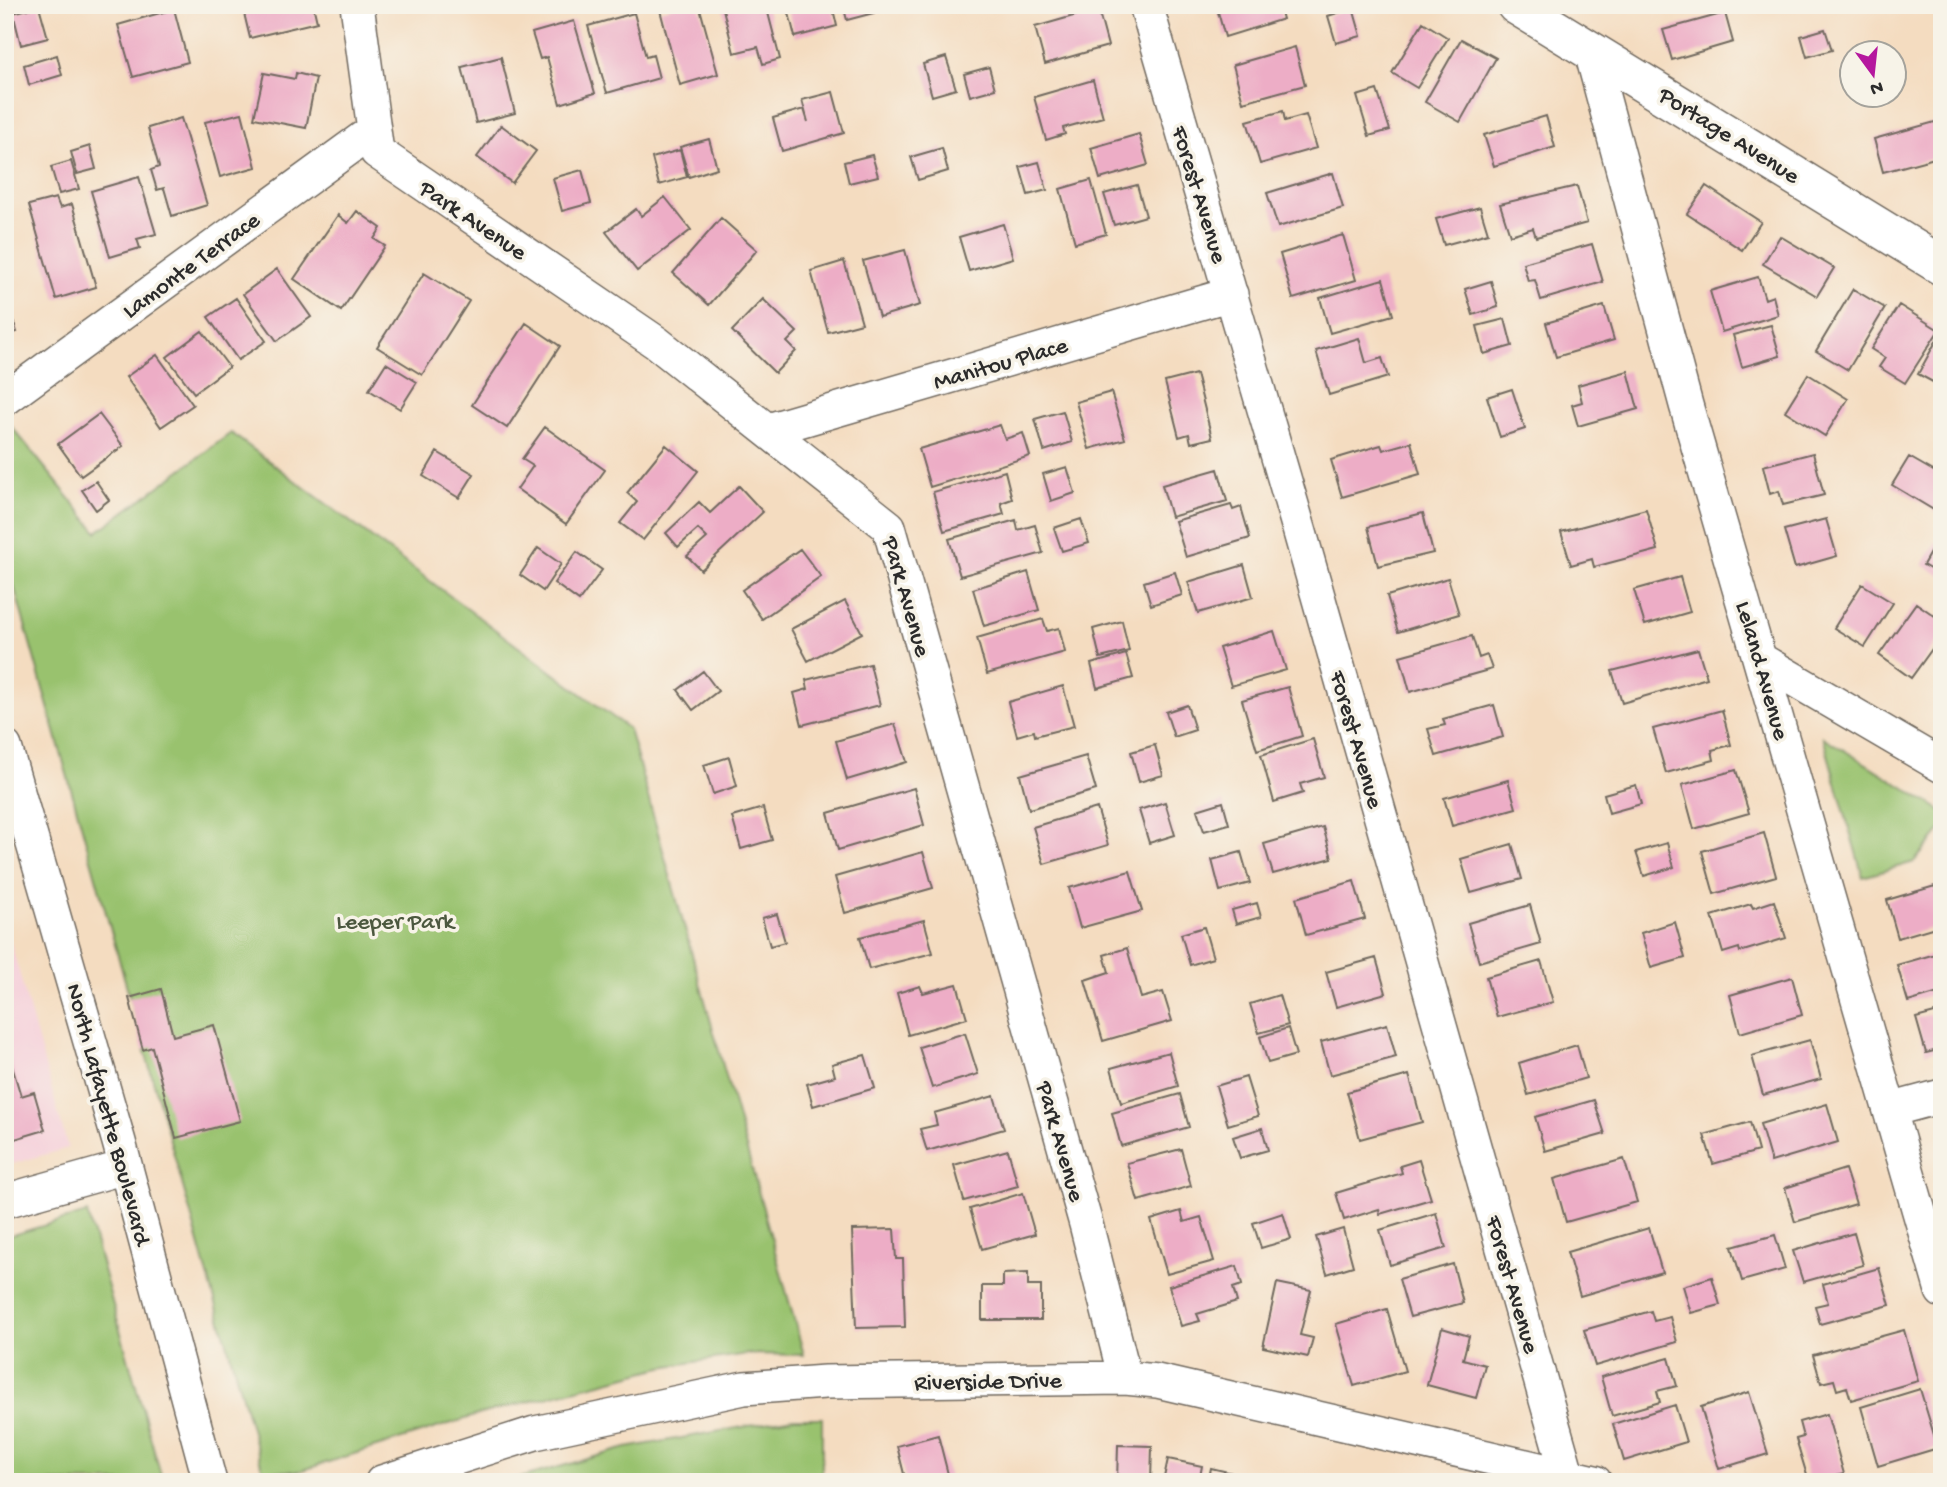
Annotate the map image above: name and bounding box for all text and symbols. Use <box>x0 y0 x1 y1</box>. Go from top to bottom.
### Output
north arrow <box>1839 38 1909 108</box>
text: N <box>1868 74 1885 100</box>
street label: Portage Avenue <box>1651 81 1805 192</box>
street label: Forest Avenue <box>1163 122 1232 268</box>
street label: Park Avenue <box>412 175 532 269</box>
street label: Lamonte Terrace <box>117 207 267 327</box>
street label: Manitou Place <box>931 332 1072 398</box>
street label: Park Avenue <box>873 533 936 661</box>
street label: Leland Avenue <box>1727 598 1794 744</box>
street label: Forest Avenue <box>1321 667 1388 813</box>
park label: Leeper Park <box>336 909 456 938</box>
street label: North Lafayette Boulevard <box>58 981 156 1251</box>
street label: Park Avenue <box>1027 1078 1090 1206</box>
street label: Forest Avenue <box>1477 1212 1544 1358</box>
street label: Riverside Drive <box>914 1368 1063 1399</box>

